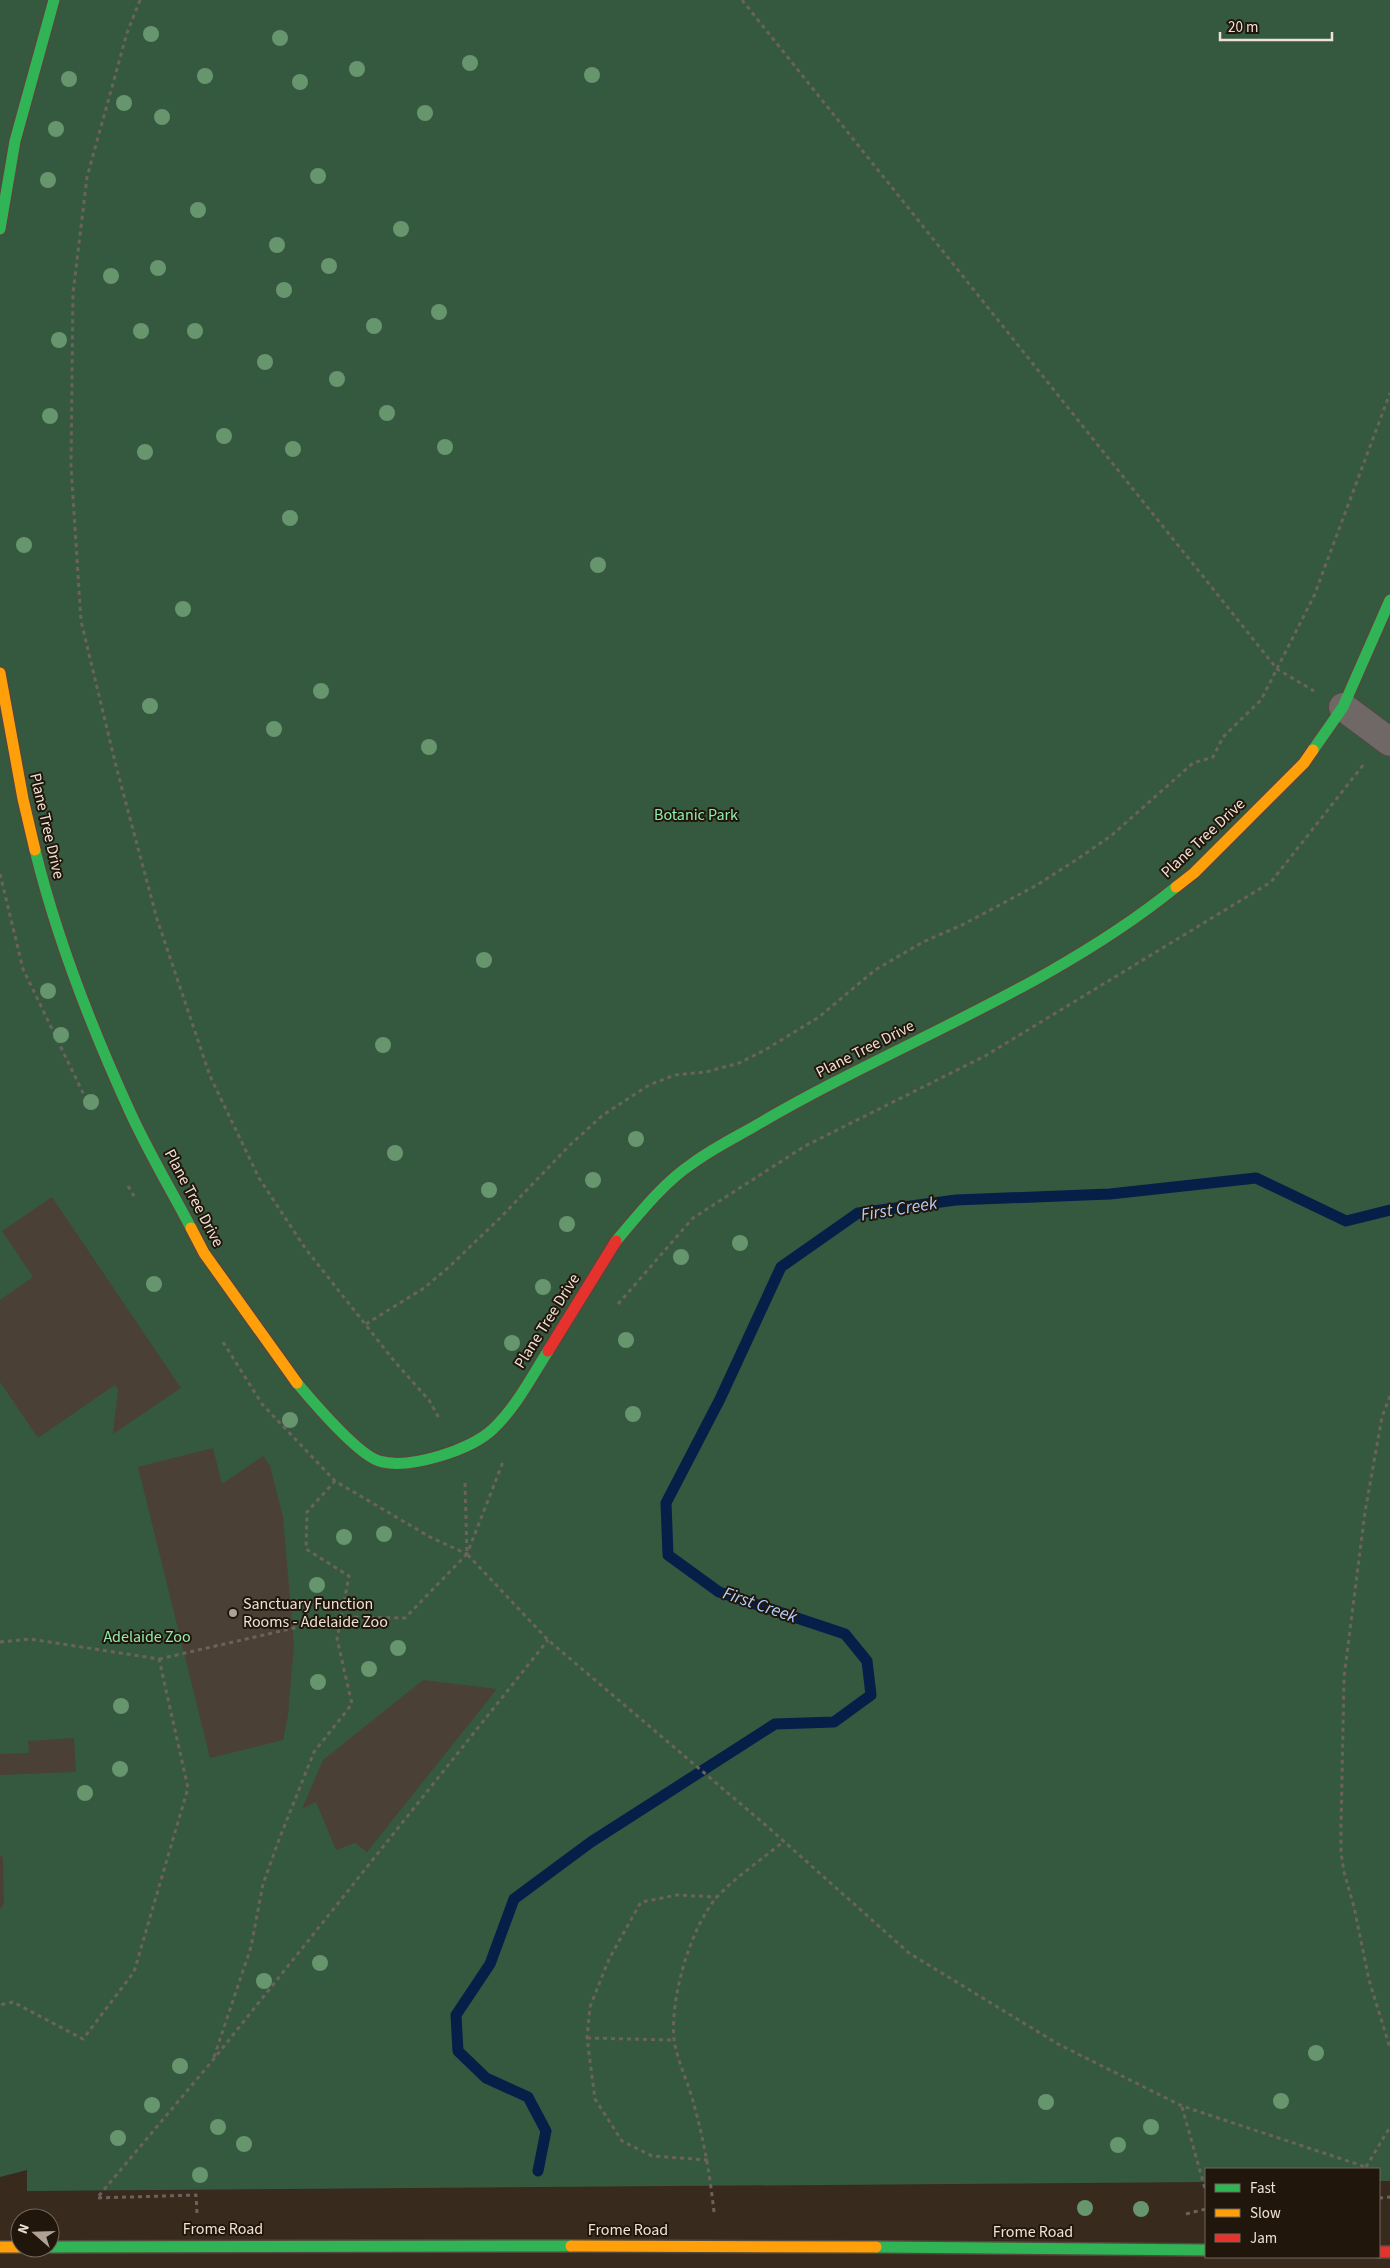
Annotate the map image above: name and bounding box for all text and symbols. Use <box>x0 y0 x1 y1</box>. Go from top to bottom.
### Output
scale bar <box>1220 10 1332 42</box>
text: 20 m <box>1228 17 1258 38</box>
street label: Plane Tree Drive <box>24 771 70 881</box>
street label: Plane Tree Drive <box>1156 793 1250 883</box>
park label: Botanic Park <box>654 804 738 826</box>
street label: Plane Tree Drive <box>812 1015 918 1083</box>
street label: Plane Tree Drive <box>159 1145 229 1251</box>
water label: First Creek <box>859 1191 940 1227</box>
street label: Plane Tree Drive <box>509 1269 585 1373</box>
water label: First Creek <box>719 1581 801 1630</box>
place label: Sanctuary Function Rooms - Adelaide Zoo <box>243 1593 388 1633</box>
marker: Sanctuary Function Rooms - Adelaide Zoo <box>227 1607 239 1619</box>
park label: Adelaide Zoo <box>103 1626 191 1648</box>
legend <box>1205 2168 1380 2258</box>
text: Fast <box>1250 2178 1276 2199</box>
text: Slow <box>1250 2203 1281 2224</box>
north arrow <box>10 2208 60 2258</box>
street label: Frome Road <box>183 2218 263 2240</box>
street label: Frome Road <box>588 2219 668 2241</box>
text: N <box>13 2221 35 2237</box>
street label: Frome Road <box>993 2221 1073 2243</box>
text: Jam <box>1250 2228 1277 2249</box>

